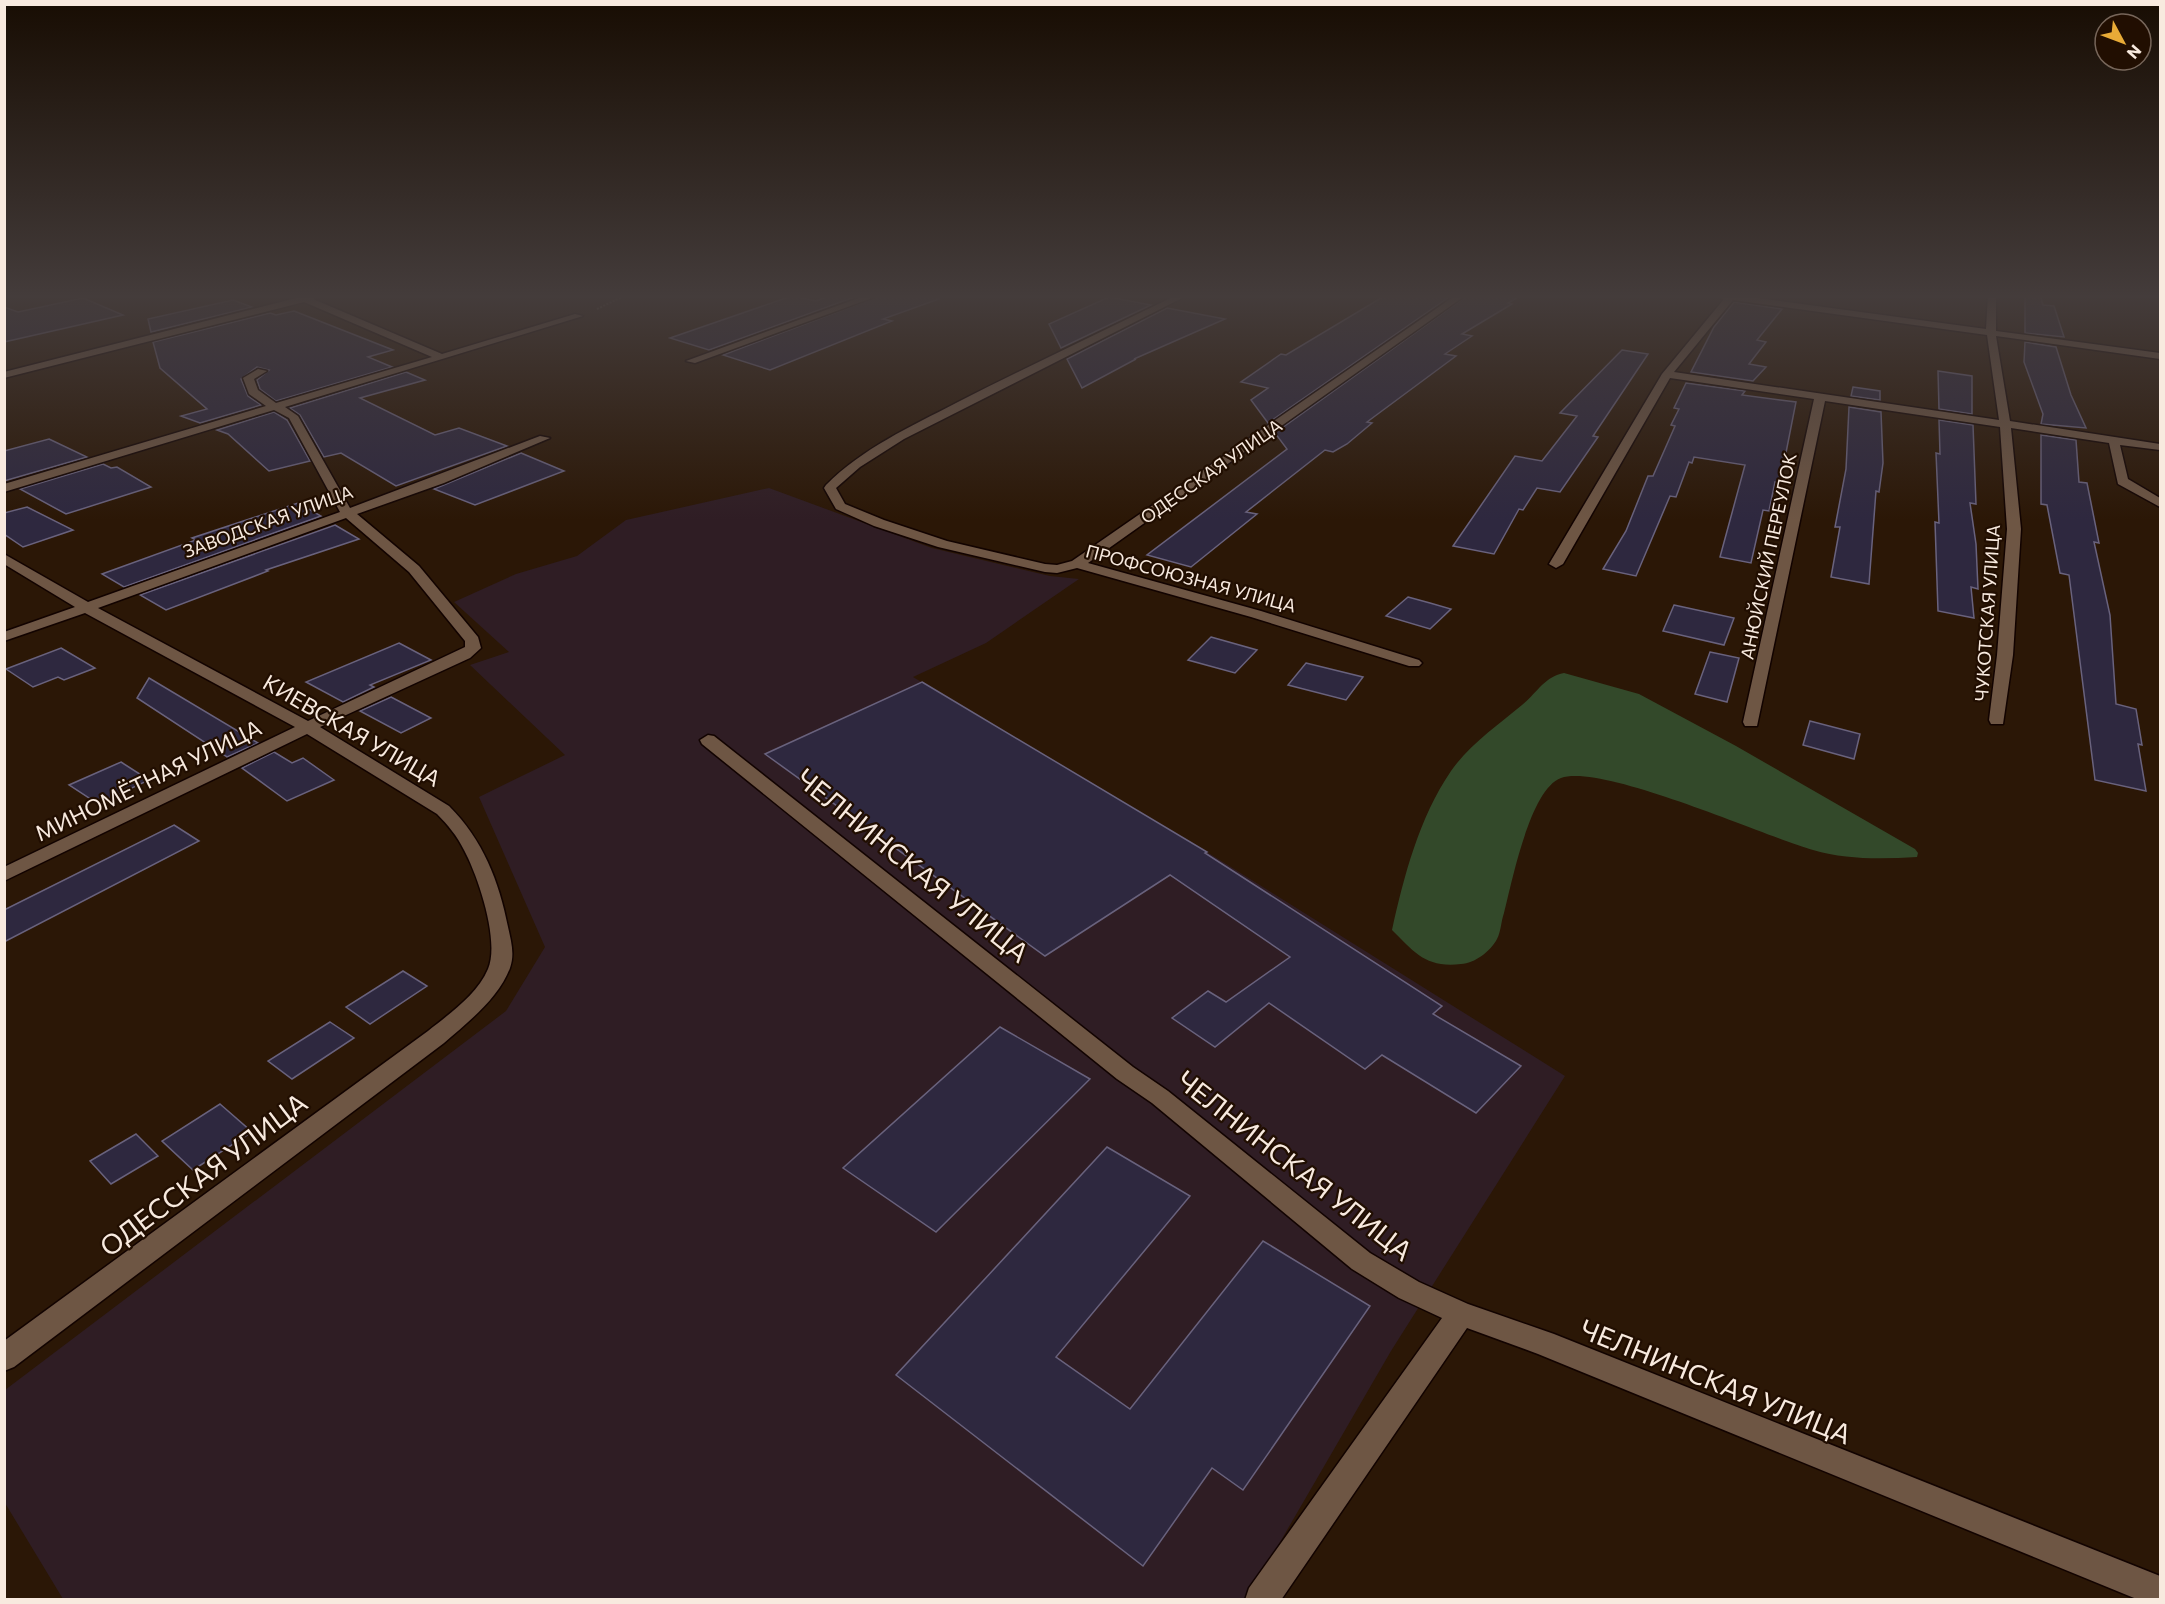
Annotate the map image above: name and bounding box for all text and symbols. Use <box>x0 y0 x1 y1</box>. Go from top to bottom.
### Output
north arrow <box>2093 12 2153 72</box>
text: N <box>2124 41 2146 63</box>
street label: ОДЕССКАЯ УЛИЦА <box>1136 414 1286 528</box>
street label: АНЮЙСКИЙ ПЕРЕУЛОК <box>1735 451 1801 661</box>
street label: ЗАВОДСКАЯ УЛИЦА <box>180 480 356 562</box>
street label: ЧУКОТСКАЯ УЛИЦА <box>1970 524 2004 702</box>
street label: ПРОФСОЮЗНАЯ УЛИЦА <box>1083 539 1299 617</box>
street label: КИЕВСКАЯ УЛИЦА <box>258 668 446 792</box>
street label: МИНОМЁТНАЯ УЛИЦА <box>30 713 266 847</box>
street label: ЧЕЛНИНСКАЯ УЛИЦА <box>790 761 1036 969</box>
street label: ЧЕЛНИНСКАЯ УЛИЦА <box>1171 1063 1419 1267</box>
street label: ОДЕССКАЯ УЛИЦА <box>93 1085 313 1263</box>
street label: ЧЕЛНИНСКАЯ УЛИЦА <box>1576 1311 1856 1451</box>

